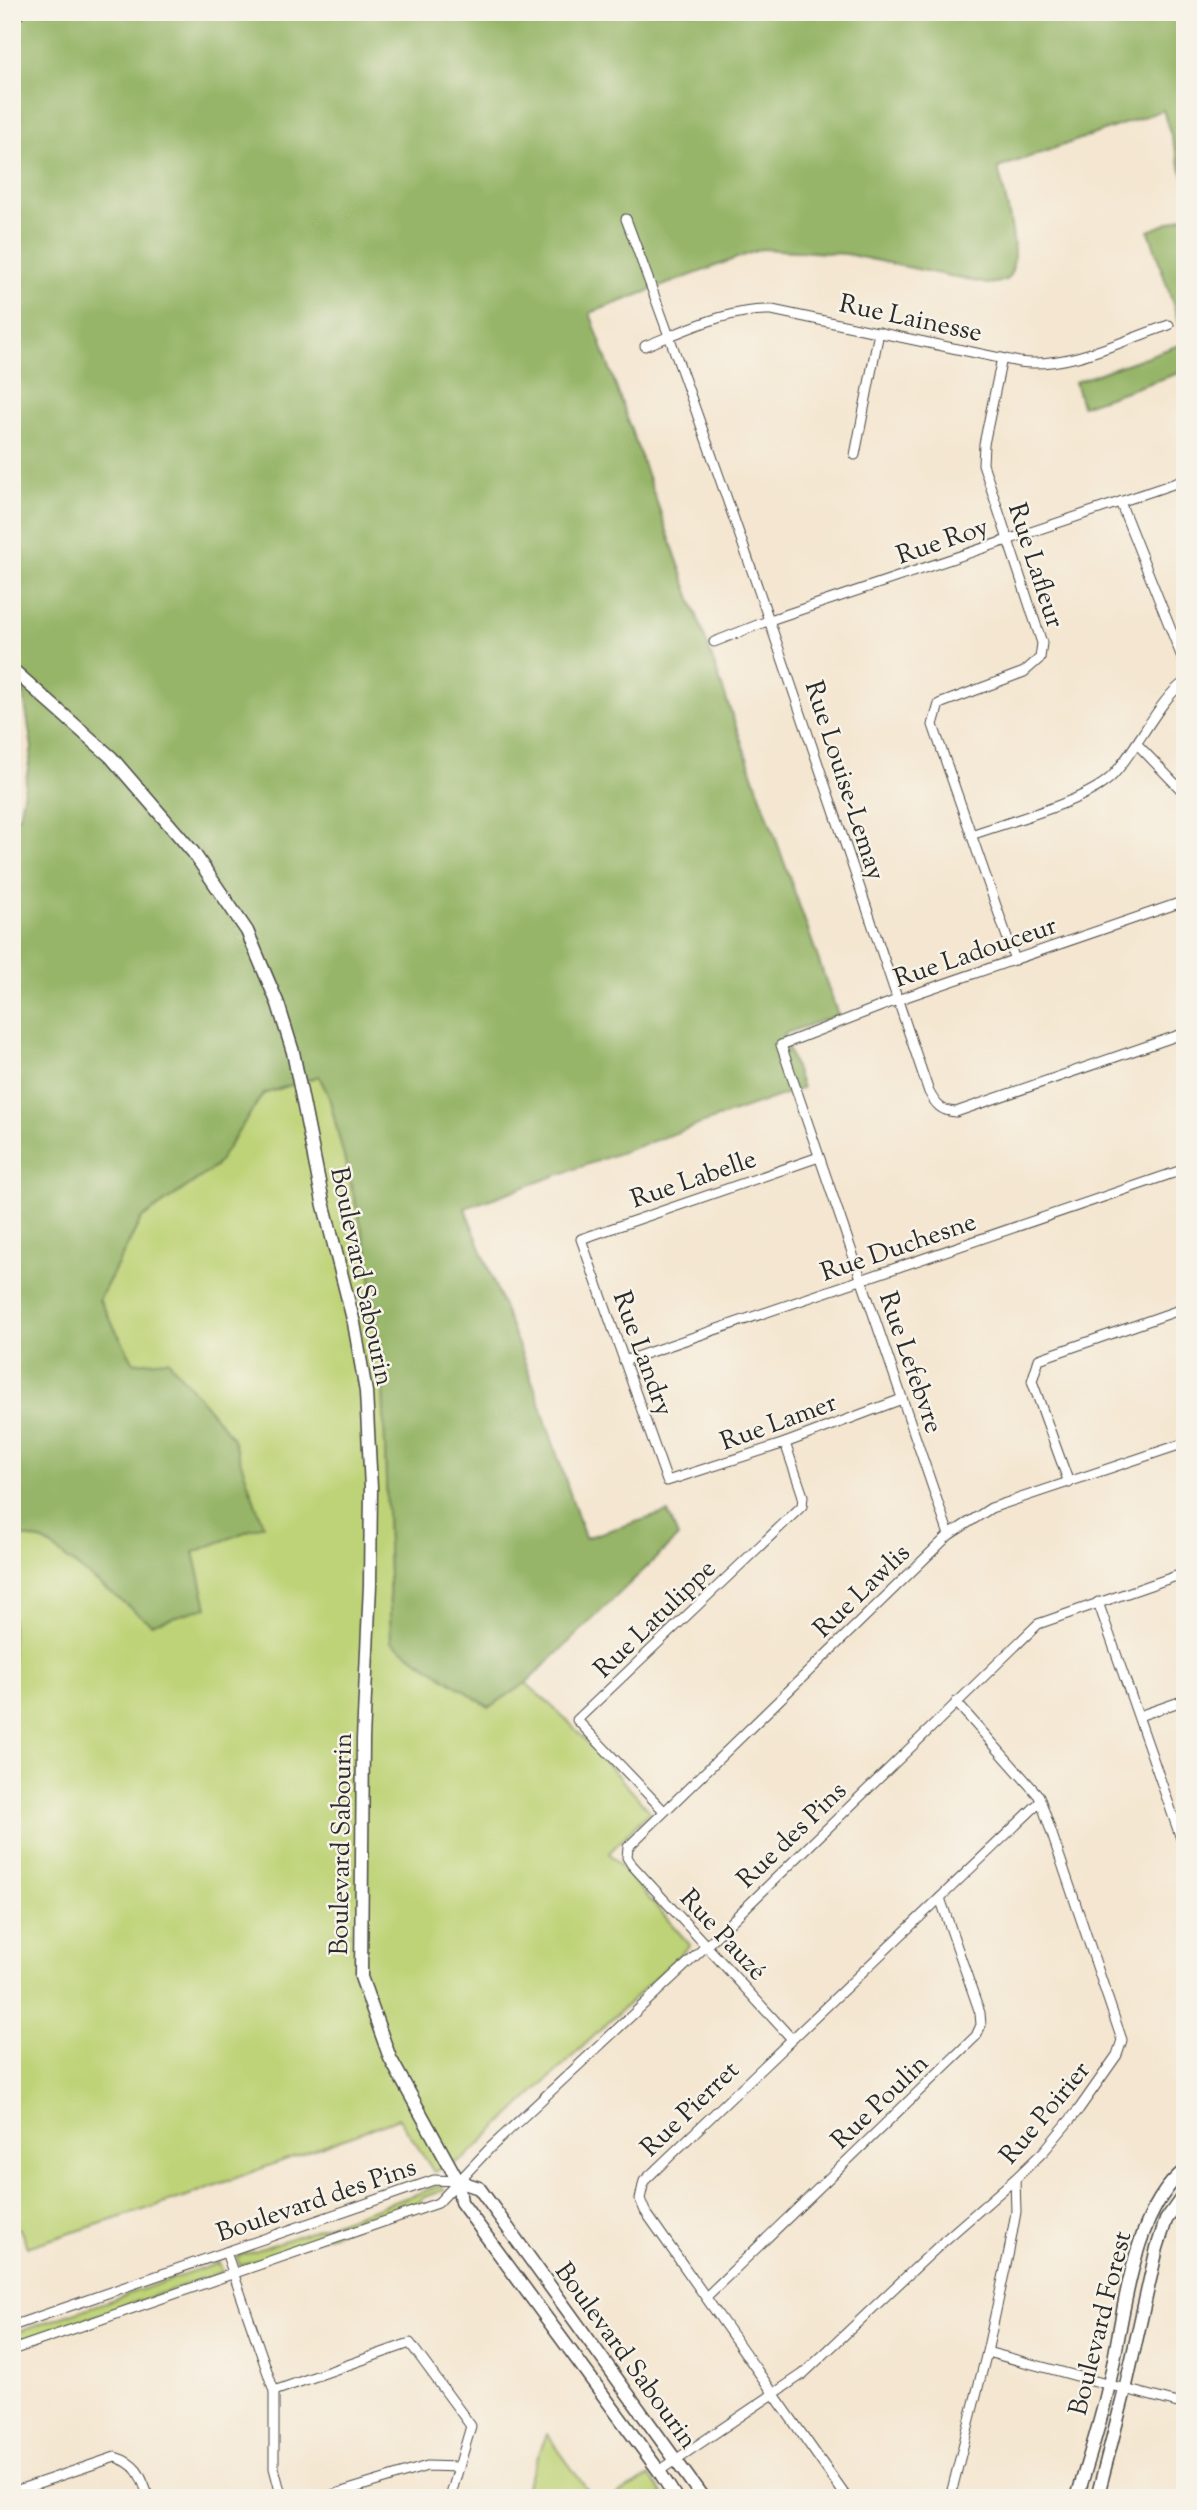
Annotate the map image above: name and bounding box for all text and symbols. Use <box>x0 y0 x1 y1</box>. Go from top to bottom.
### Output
street label: Rue Lainesse <box>836 286 985 353</box>
street label: Rue Lafleur <box>997 499 1072 633</box>
street label: Rue Roy <box>892 509 994 575</box>
street label: Rue Louise-Lemay <box>794 676 893 885</box>
street label: Rue Ladouceur <box>889 908 1062 999</box>
street label: Rue Labelle <box>626 1142 762 1219</box>
street label: Boulevard Sabourin <box>319 1164 402 1389</box>
street label: Rue Duchesne <box>816 1204 982 1292</box>
street label: Rue Landry <box>602 1286 681 1422</box>
street label: Rue Lefebvre <box>868 1287 951 1439</box>
street label: Rue Lamer <box>716 1385 842 1461</box>
street label: Rue Lawlis <box>806 1536 919 1647</box>
street label: Rue Latulippe <box>586 1552 725 1688</box>
street label: Boulevard Sabourin <box>322 1732 363 1956</box>
street label: Rue des Pins <box>729 1774 856 1898</box>
street label: Rue Pauzé <box>670 1882 774 1990</box>
street label: Rue Poulin <box>824 2047 938 2159</box>
street label: Rue Pierret <box>633 2053 748 2166</box>
street label: Rue Poirier <box>992 2054 1100 2173</box>
street label: Boulevard des Pins <box>212 2150 422 2253</box>
street label: Boulevard Forest <box>1061 2227 1142 2420</box>
street label: Boulevard Sabourin <box>545 2256 705 2457</box>

